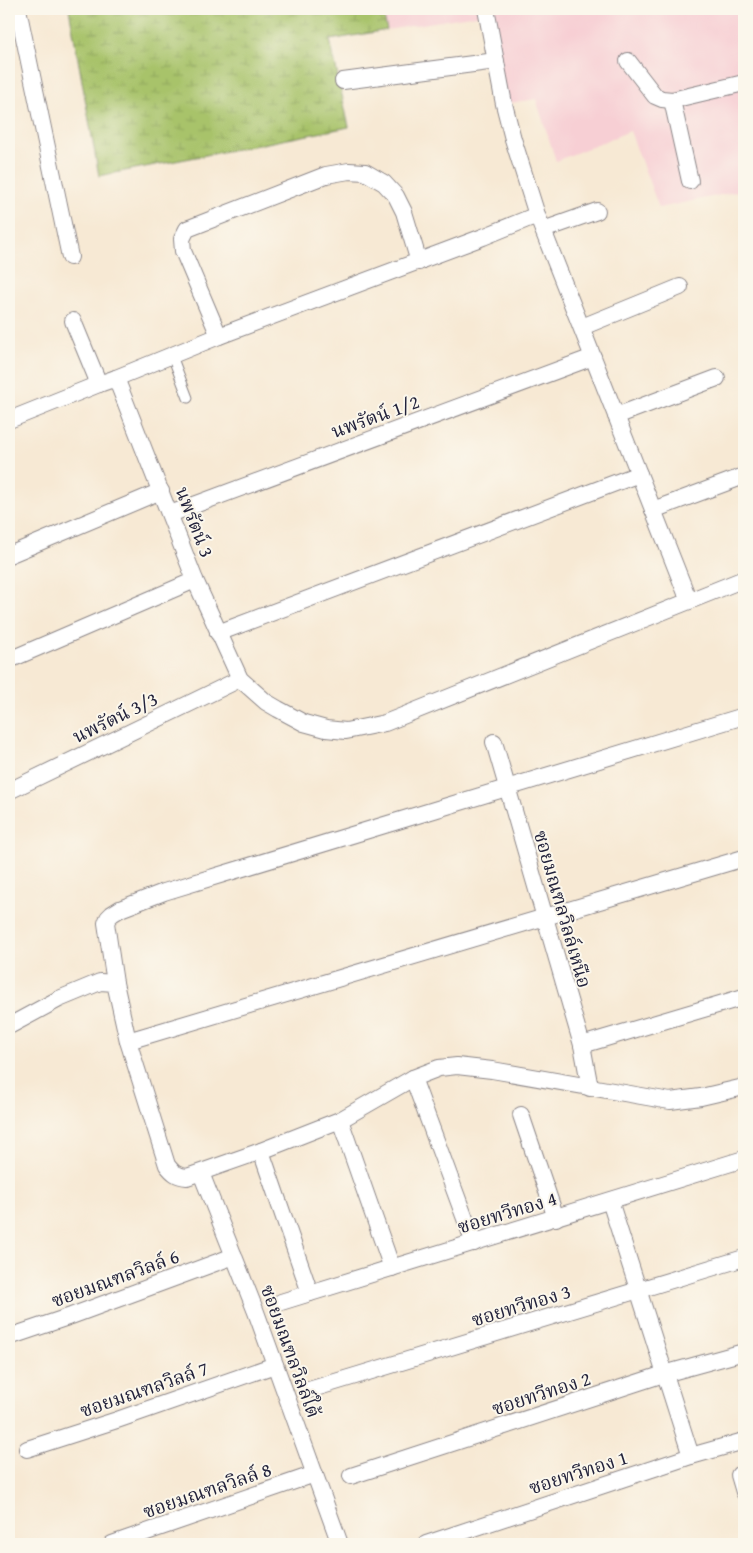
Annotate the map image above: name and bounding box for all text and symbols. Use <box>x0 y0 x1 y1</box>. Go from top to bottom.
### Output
street label: นพรัตน์ 1/2 <box>327 387 423 445</box>
street label: นพรัตน์ 3 <box>169 483 221 561</box>
street label: นพรัตน์ 3/3 <box>68 684 162 750</box>
street label: ซอยมณฑลวิลล์เหนือ <box>527 827 599 991</box>
street label: ซอยทวีทอง 4 <box>454 1184 560 1240</box>
street label: ซอยมณฑลวิลล์ 6 <box>47 1242 183 1314</box>
street label: ซอยทวีทอง 3 <box>468 1277 574 1333</box>
street label: ซอยมณฑลวิลล์ใต้ <box>254 1281 328 1421</box>
street label: ซอยมณฑลวิลล์ 7 <box>76 1354 212 1424</box>
street label: ซอยทวีทอง 2 <box>488 1364 594 1422</box>
street label: ซอยทวีทอง 1 <box>525 1443 631 1501</box>
street label: ซอยมณฑลวิลล์ 8 <box>139 1455 275 1525</box>

